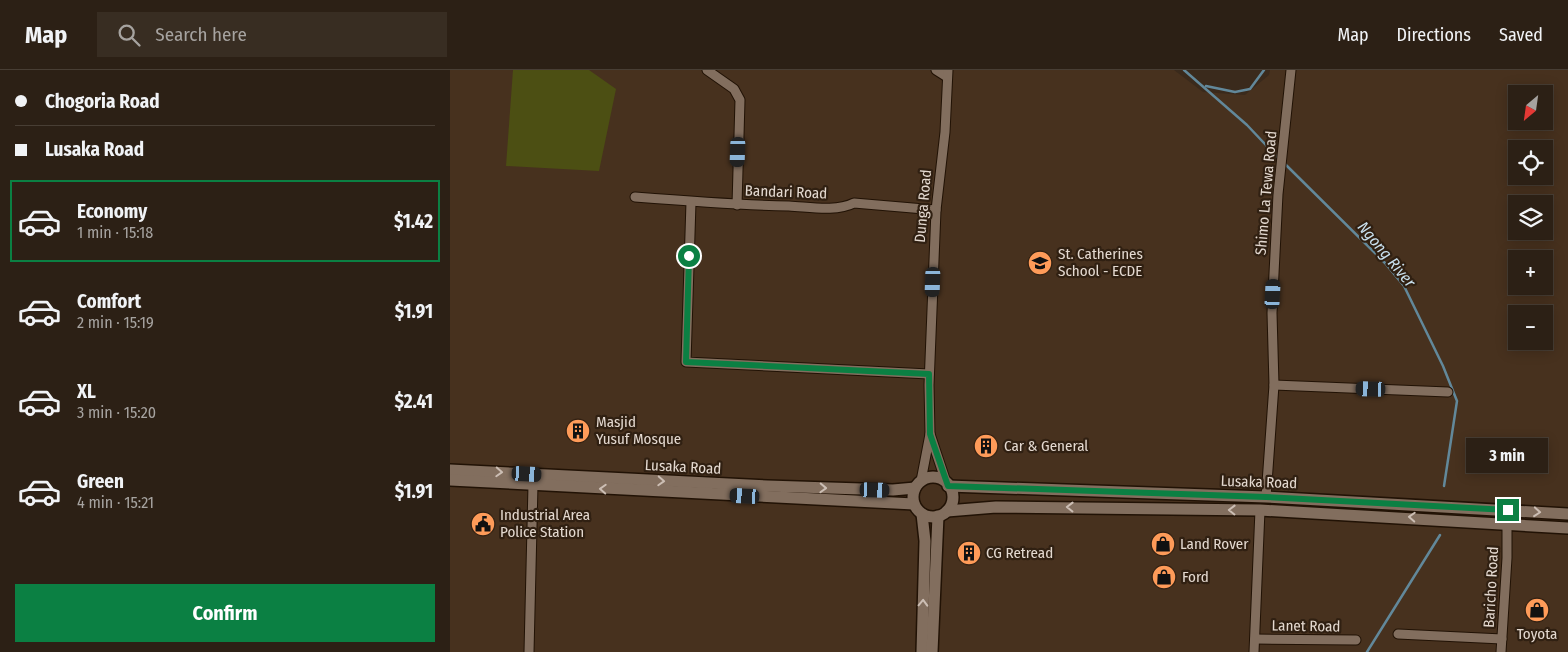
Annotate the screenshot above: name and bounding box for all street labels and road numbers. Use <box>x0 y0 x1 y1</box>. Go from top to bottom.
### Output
street label: Shimo La Tewa Road <box>1252 130 1280 256</box>
street label: Dunga Road <box>911 169 935 243</box>
street label: Bandari Road <box>744 182 828 202</box>
street label: Lusaka Road <box>644 456 722 478</box>
street label: Lusaka Road <box>1220 472 1298 492</box>
street label: Baricho Road <box>1480 546 1502 628</box>
street label: Lanet Road <box>1271 616 1341 636</box>

